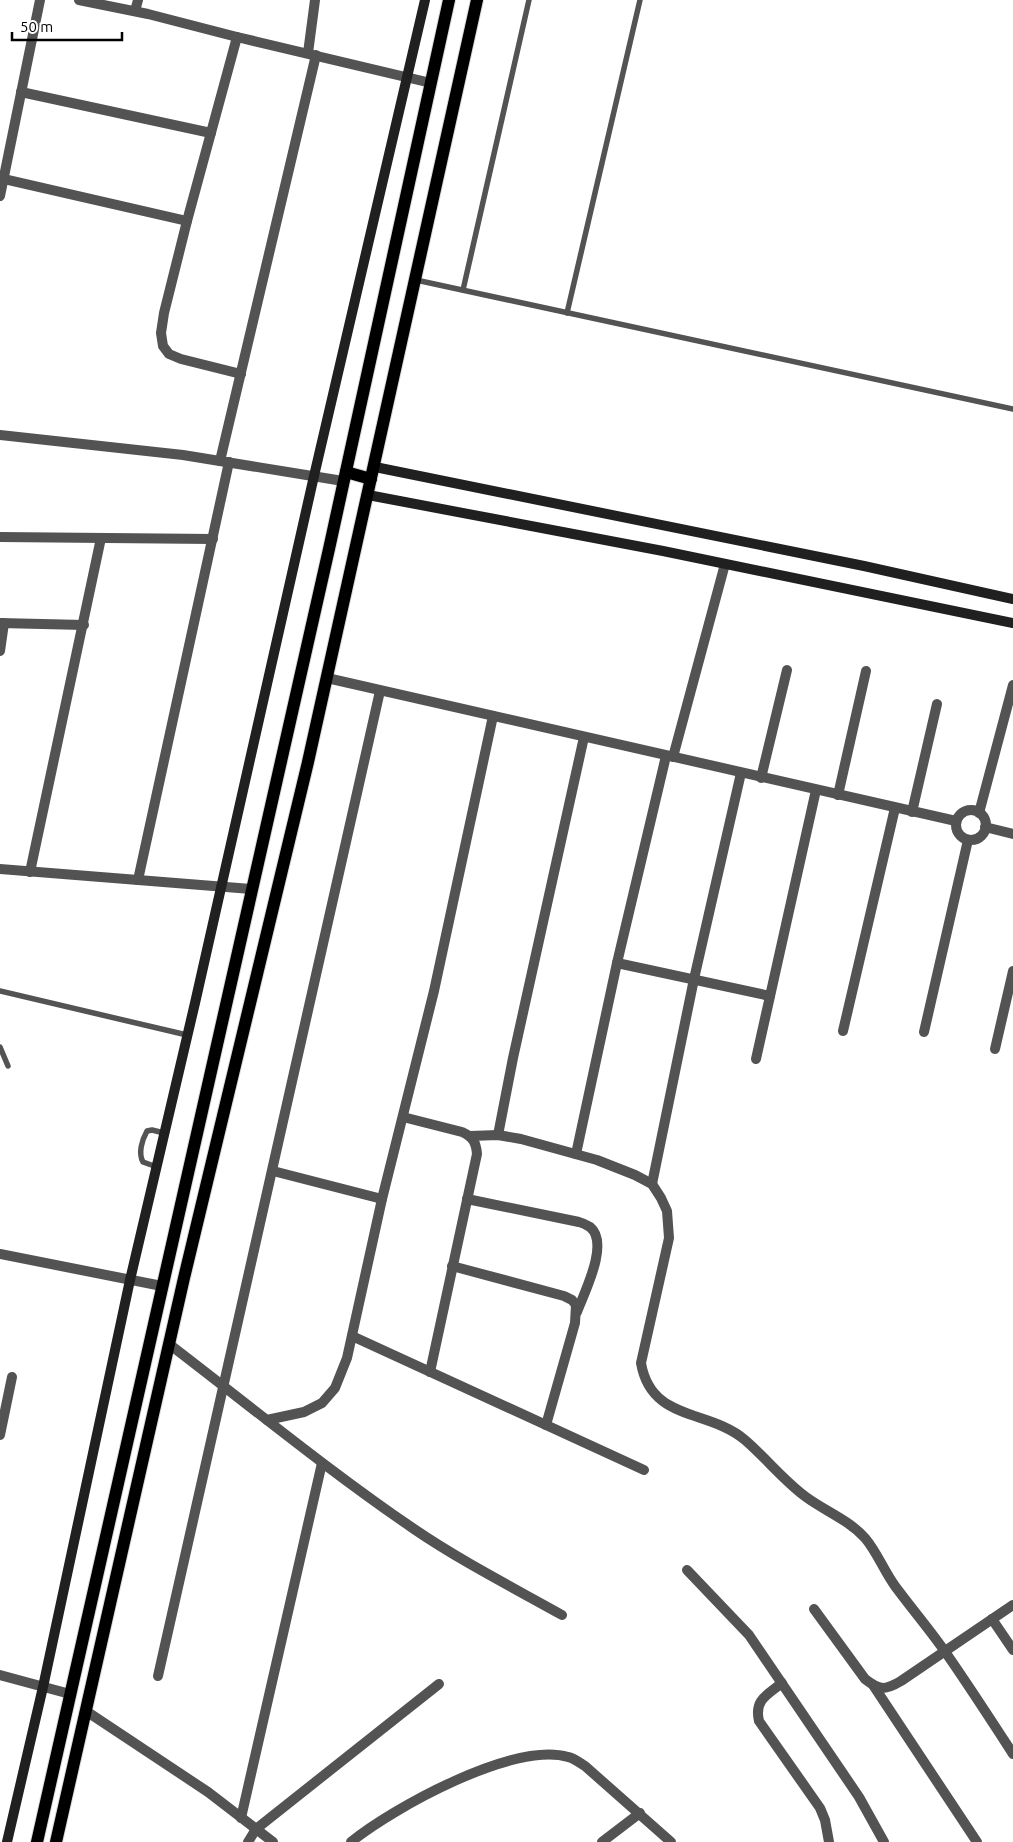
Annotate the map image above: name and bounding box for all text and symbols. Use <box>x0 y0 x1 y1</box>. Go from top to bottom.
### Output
scale bar <box>12 10 122 42</box>
text: 50 m <box>20 18 53 35</box>

